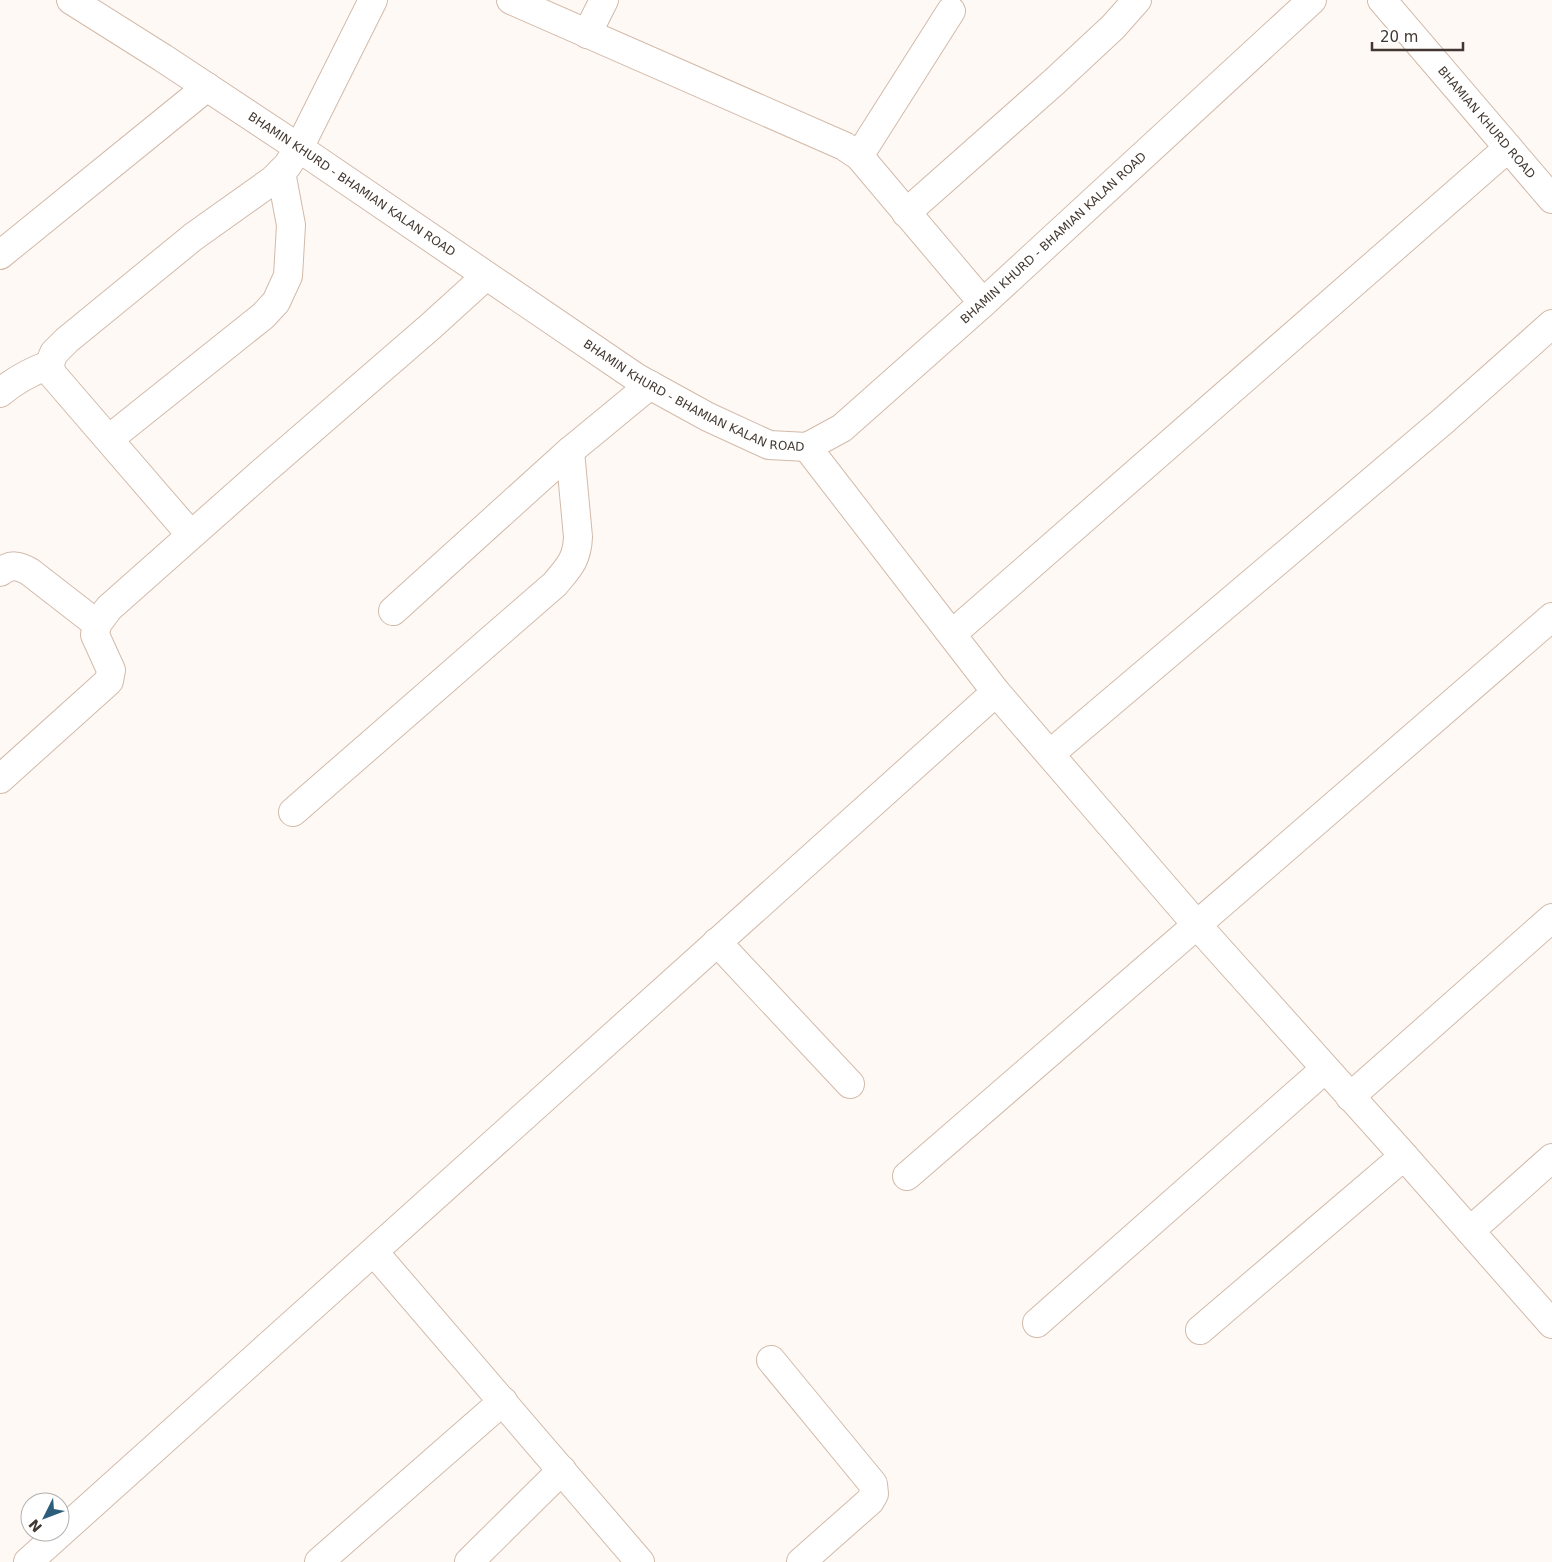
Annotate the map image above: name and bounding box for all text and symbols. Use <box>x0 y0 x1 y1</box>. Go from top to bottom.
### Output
scale bar <box>1372 20 1463 52</box>
text: 20 m <box>1380 28 1418 46</box>
street label: BHAMIAN KHURD ROAD <box>1435 64 1538 181</box>
street label: BHAMIN KHURD - BHAMIAN KALAN ROAD <box>246 109 458 259</box>
street label: BHAMIN KHURD - BHAMIAN KALAN ROAD <box>958 149 1149 327</box>
street label: BHAMIN KHURD - BHAMIAN KALAN ROAD <box>581 337 805 454</box>
north arrow <box>20 1492 70 1542</box>
text: N <box>25 1516 45 1535</box>

